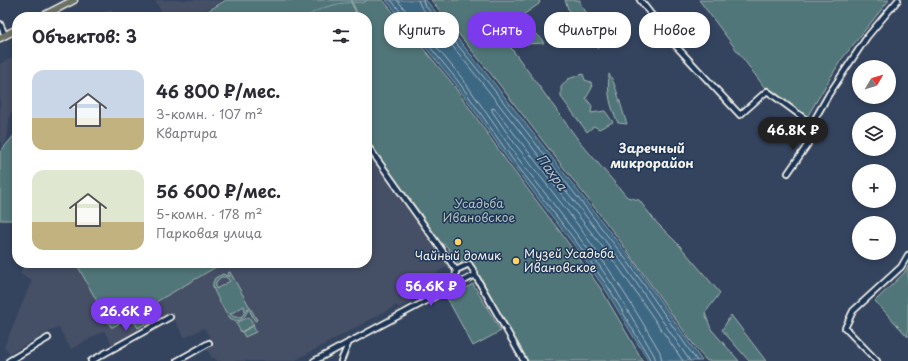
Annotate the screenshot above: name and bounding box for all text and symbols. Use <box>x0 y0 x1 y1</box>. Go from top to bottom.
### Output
chip: Купить <box>384 12 459 48</box>
chip: Снять <box>467 12 536 48</box>
chip: Фильтры <box>544 12 631 48</box>
chip: Новое <box>639 12 710 48</box>
text: Объектов: 3 <box>32 23 137 49</box>
icon: filters <box>330 25 352 47</box>
north arrow <box>852 60 896 104</box>
map controls <box>852 60 896 260</box>
text: 46 800 ₽/мес. <box>156 78 280 104</box>
icon: home <box>64 86 112 134</box>
text: 3-комн. · 107 m² <box>156 104 263 123</box>
button: layers <box>852 112 896 156</box>
pin: 46.8K ₽ <box>756 117 830 151</box>
text: 46.8K ₽ <box>767 120 819 139</box>
text: Квартира <box>156 123 217 142</box>
district label: Заречный микрорайон <box>610 138 694 172</box>
water label: Пахра <box>533 149 573 195</box>
button: + <box>852 164 896 208</box>
text: 56 600 ₽/мес. <box>156 178 281 204</box>
icon: home <box>64 186 112 234</box>
park label: Усадьба Ивановское <box>443 194 515 226</box>
text: 5-комн. · 178 m² <box>156 204 262 223</box>
button: − <box>852 216 896 260</box>
text: Парковая улица <box>156 223 262 242</box>
marker: Чайный домик <box>453 237 463 247</box>
place label: Музей Усадьба Ивановское <box>524 244 615 276</box>
place label: Чайный домик <box>415 246 502 264</box>
marker: Музей Усадьба Ивановское <box>511 256 521 266</box>
pin: 56.6K ₽ <box>394 273 468 307</box>
text: 56.6K ₽ <box>405 276 457 295</box>
pin: 26.6K ₽ <box>89 298 163 332</box>
text: 26.6K ₽ <box>100 301 152 320</box>

